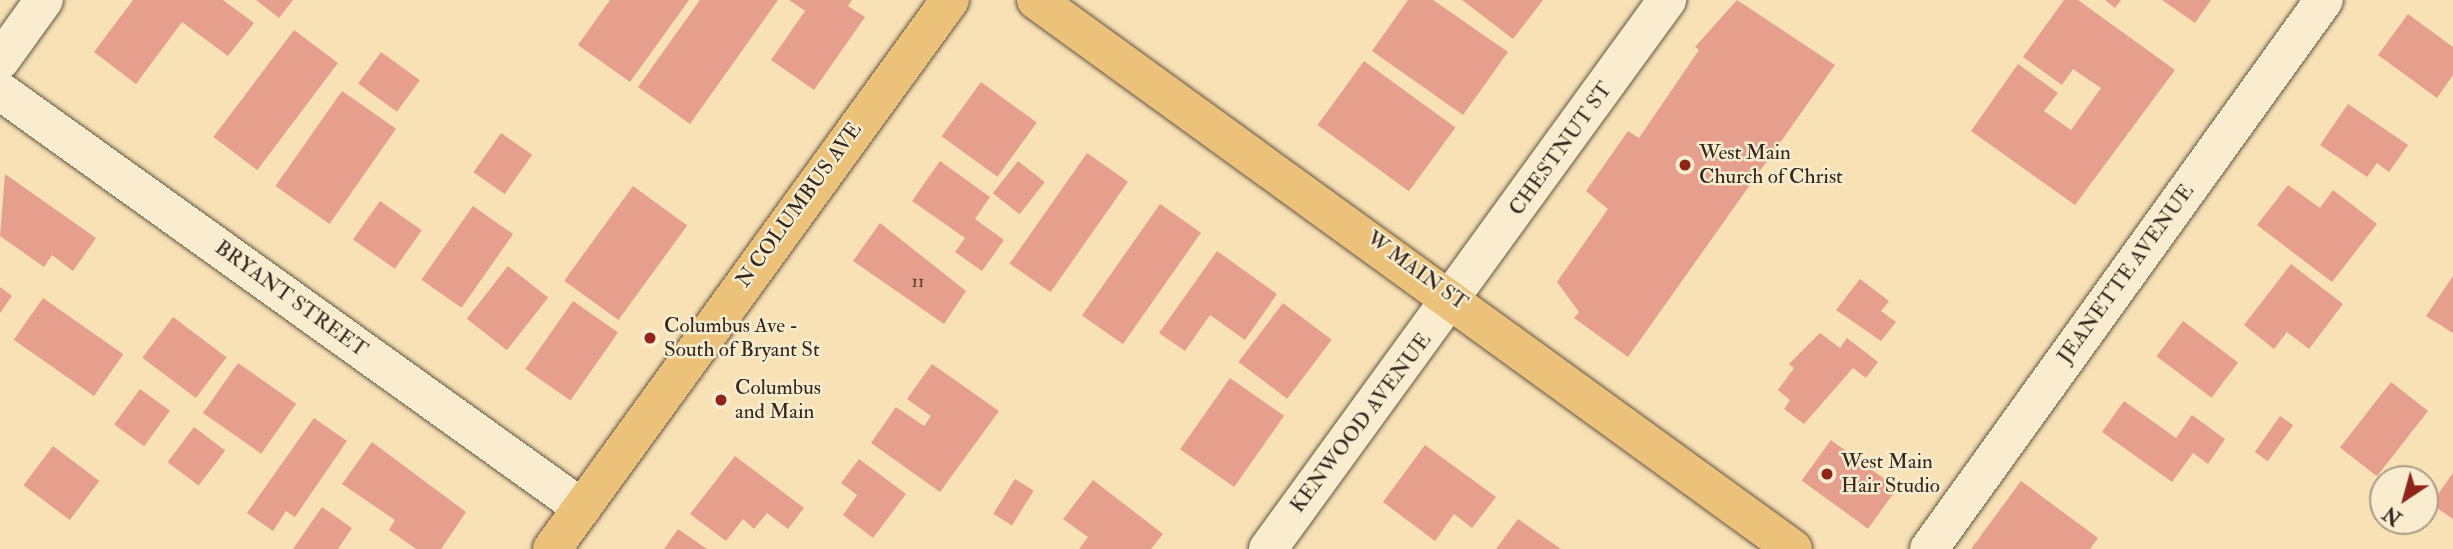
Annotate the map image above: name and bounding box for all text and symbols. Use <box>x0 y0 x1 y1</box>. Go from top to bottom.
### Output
street label: CHESTNUT ST <box>1504 77 1618 221</box>
street label: N COLUMBUS AVE <box>731 118 867 292</box>
place label: West Main Church of Christ <box>1699 140 1843 190</box>
marker: West Main Church of Christ <box>1677 157 1693 173</box>
street label: JEANETTE AVENUE <box>2052 179 2200 369</box>
street label: W MAIN ST <box>1362 226 1472 316</box>
street label: BRYANT STREET <box>210 235 372 363</box>
house number: 11 <box>912 271 924 293</box>
place label: Columbus Ave - South of Bryant St <box>664 313 820 363</box>
street label: KENWOOD AVENUE <box>1285 328 1437 518</box>
marker: Columbus Ave - South of Bryant St <box>642 330 658 346</box>
place label: Columbus and Main <box>735 375 821 425</box>
marker: Columbus and Main <box>713 392 729 408</box>
place label: West Main Hair Studio <box>1841 449 1940 499</box>
north arrow <box>2369 465 2439 535</box>
marker: West Main Hair Studio <box>1819 466 1835 482</box>
text: N <box>2379 501 2407 530</box>

